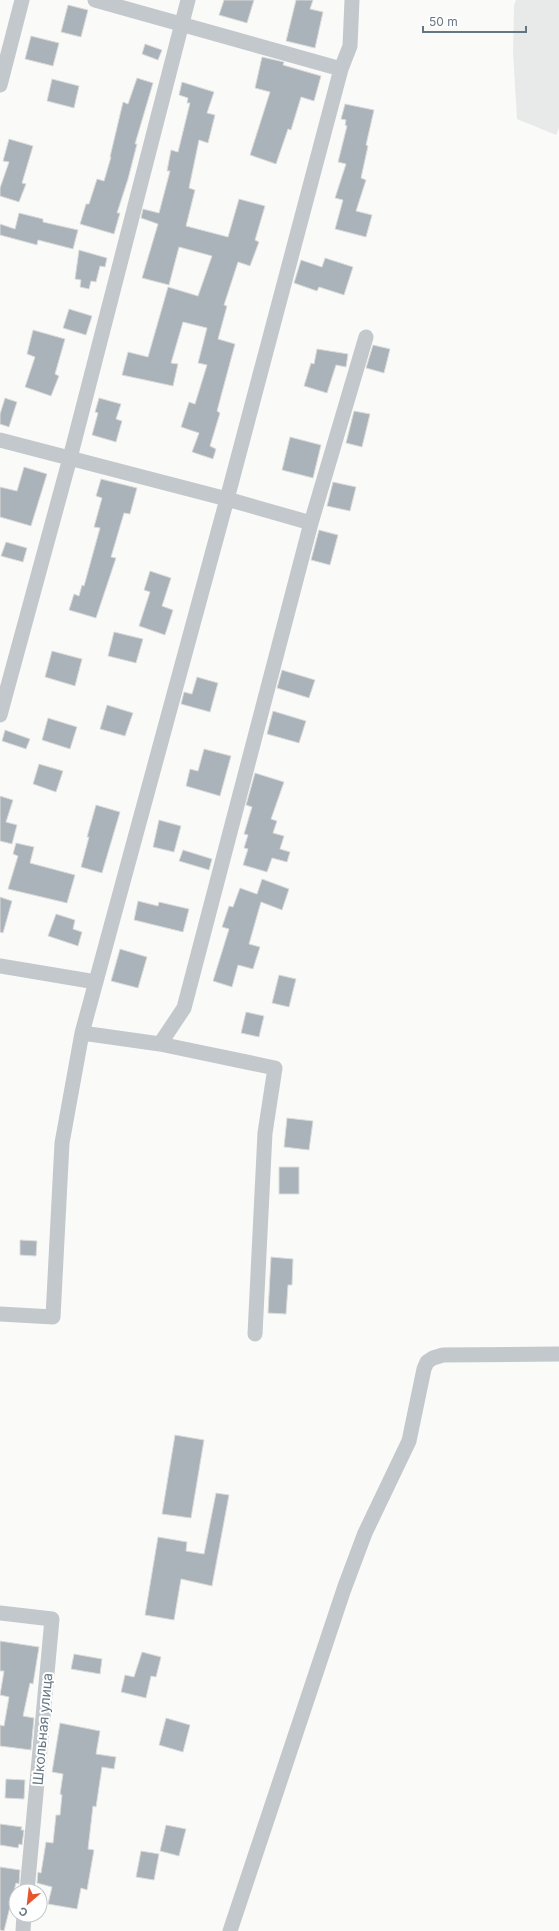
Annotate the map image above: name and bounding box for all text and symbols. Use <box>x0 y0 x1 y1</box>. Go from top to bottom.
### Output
scale bar <box>423 8 526 34</box>
text: 50 m <box>429 14 458 29</box>
street label: Школьная улица <box>29 1672 55 1786</box>
north arrow <box>8 1883 48 1923</box>
text: С <box>16 1904 30 1920</box>

